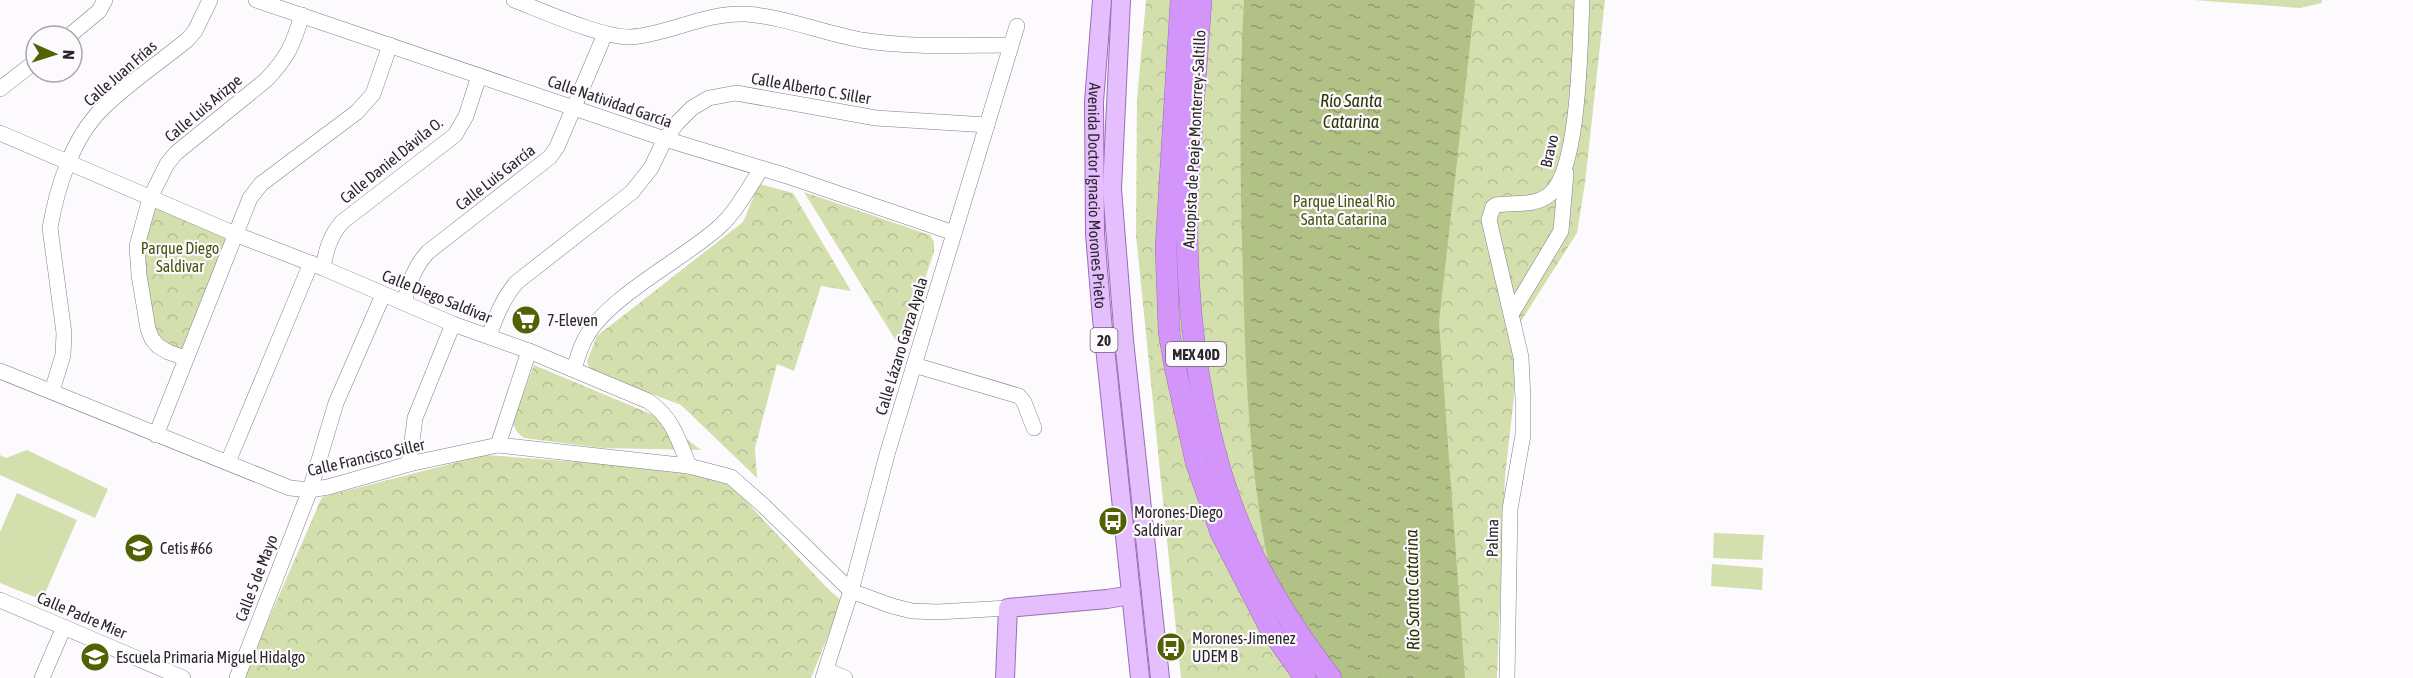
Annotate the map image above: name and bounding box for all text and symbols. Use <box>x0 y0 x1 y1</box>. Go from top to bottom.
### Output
north arrow <box>24 24 84 84</box>
street label: Autopista de Peaje Monterrey-Saltillo <box>1179 29 1210 249</box>
street label: Calle Juan Frías <box>80 36 160 109</box>
text: N <box>60 50 78 60</box>
street label: Calle Alberto C. Siller <box>750 69 872 107</box>
street label: Calle Luis Arizpe <box>161 71 246 146</box>
street label: Calle Natividad García <box>545 71 675 131</box>
street label: Avenida Doctor Ignacio Morones Prieto <box>1085 82 1110 309</box>
water label: Río Santa Catarina <box>1320 90 1383 132</box>
street label: Calle Daniel Dávila O. <box>336 113 446 207</box>
street label: Bravo <box>1536 133 1562 169</box>
street label: Calle Luis García <box>452 140 538 214</box>
park label: Parque Lineal Río Santa Catarina <box>1293 192 1395 228</box>
park label: Parque Diego Saldivar <box>141 239 219 275</box>
street label: Calle Diego Saldívar <box>379 266 495 327</box>
street label: Calle Lázaro Garza Ayala <box>871 275 931 417</box>
supermarket icon: 7-Eleven <box>510 304 542 336</box>
place label: 7-Eleven <box>547 311 598 329</box>
road number: 20 <box>1090 328 1118 352</box>
road number: MEX 40D <box>1166 342 1226 366</box>
street label: Calle Francisco Siller <box>306 435 427 479</box>
place label: Morones-Diego Saldivar <box>1134 503 1223 539</box>
bus stop icon: Morones-Diego Saldivar <box>1097 505 1129 537</box>
street label: Palma <box>1483 519 1501 557</box>
water label: Río Santa Catarina <box>1400 529 1424 651</box>
school or university icon: Cetis #66 <box>123 532 155 564</box>
street label: Calle 5 de Mayo <box>231 532 282 624</box>
place label: Cetis #66 <box>160 539 213 557</box>
street label: Calle Padre Mier <box>35 588 130 642</box>
place label: Morones-Jimenez UDEM B <box>1192 629 1296 665</box>
bus stop icon: Morones-Jimenez UDEM B <box>1155 631 1187 663</box>
school or university icon: Escuela Primaria Miguel Hidalgo <box>79 641 111 673</box>
place label: Escuela Primaria Miguel Hidalgo <box>116 648 305 667</box>

